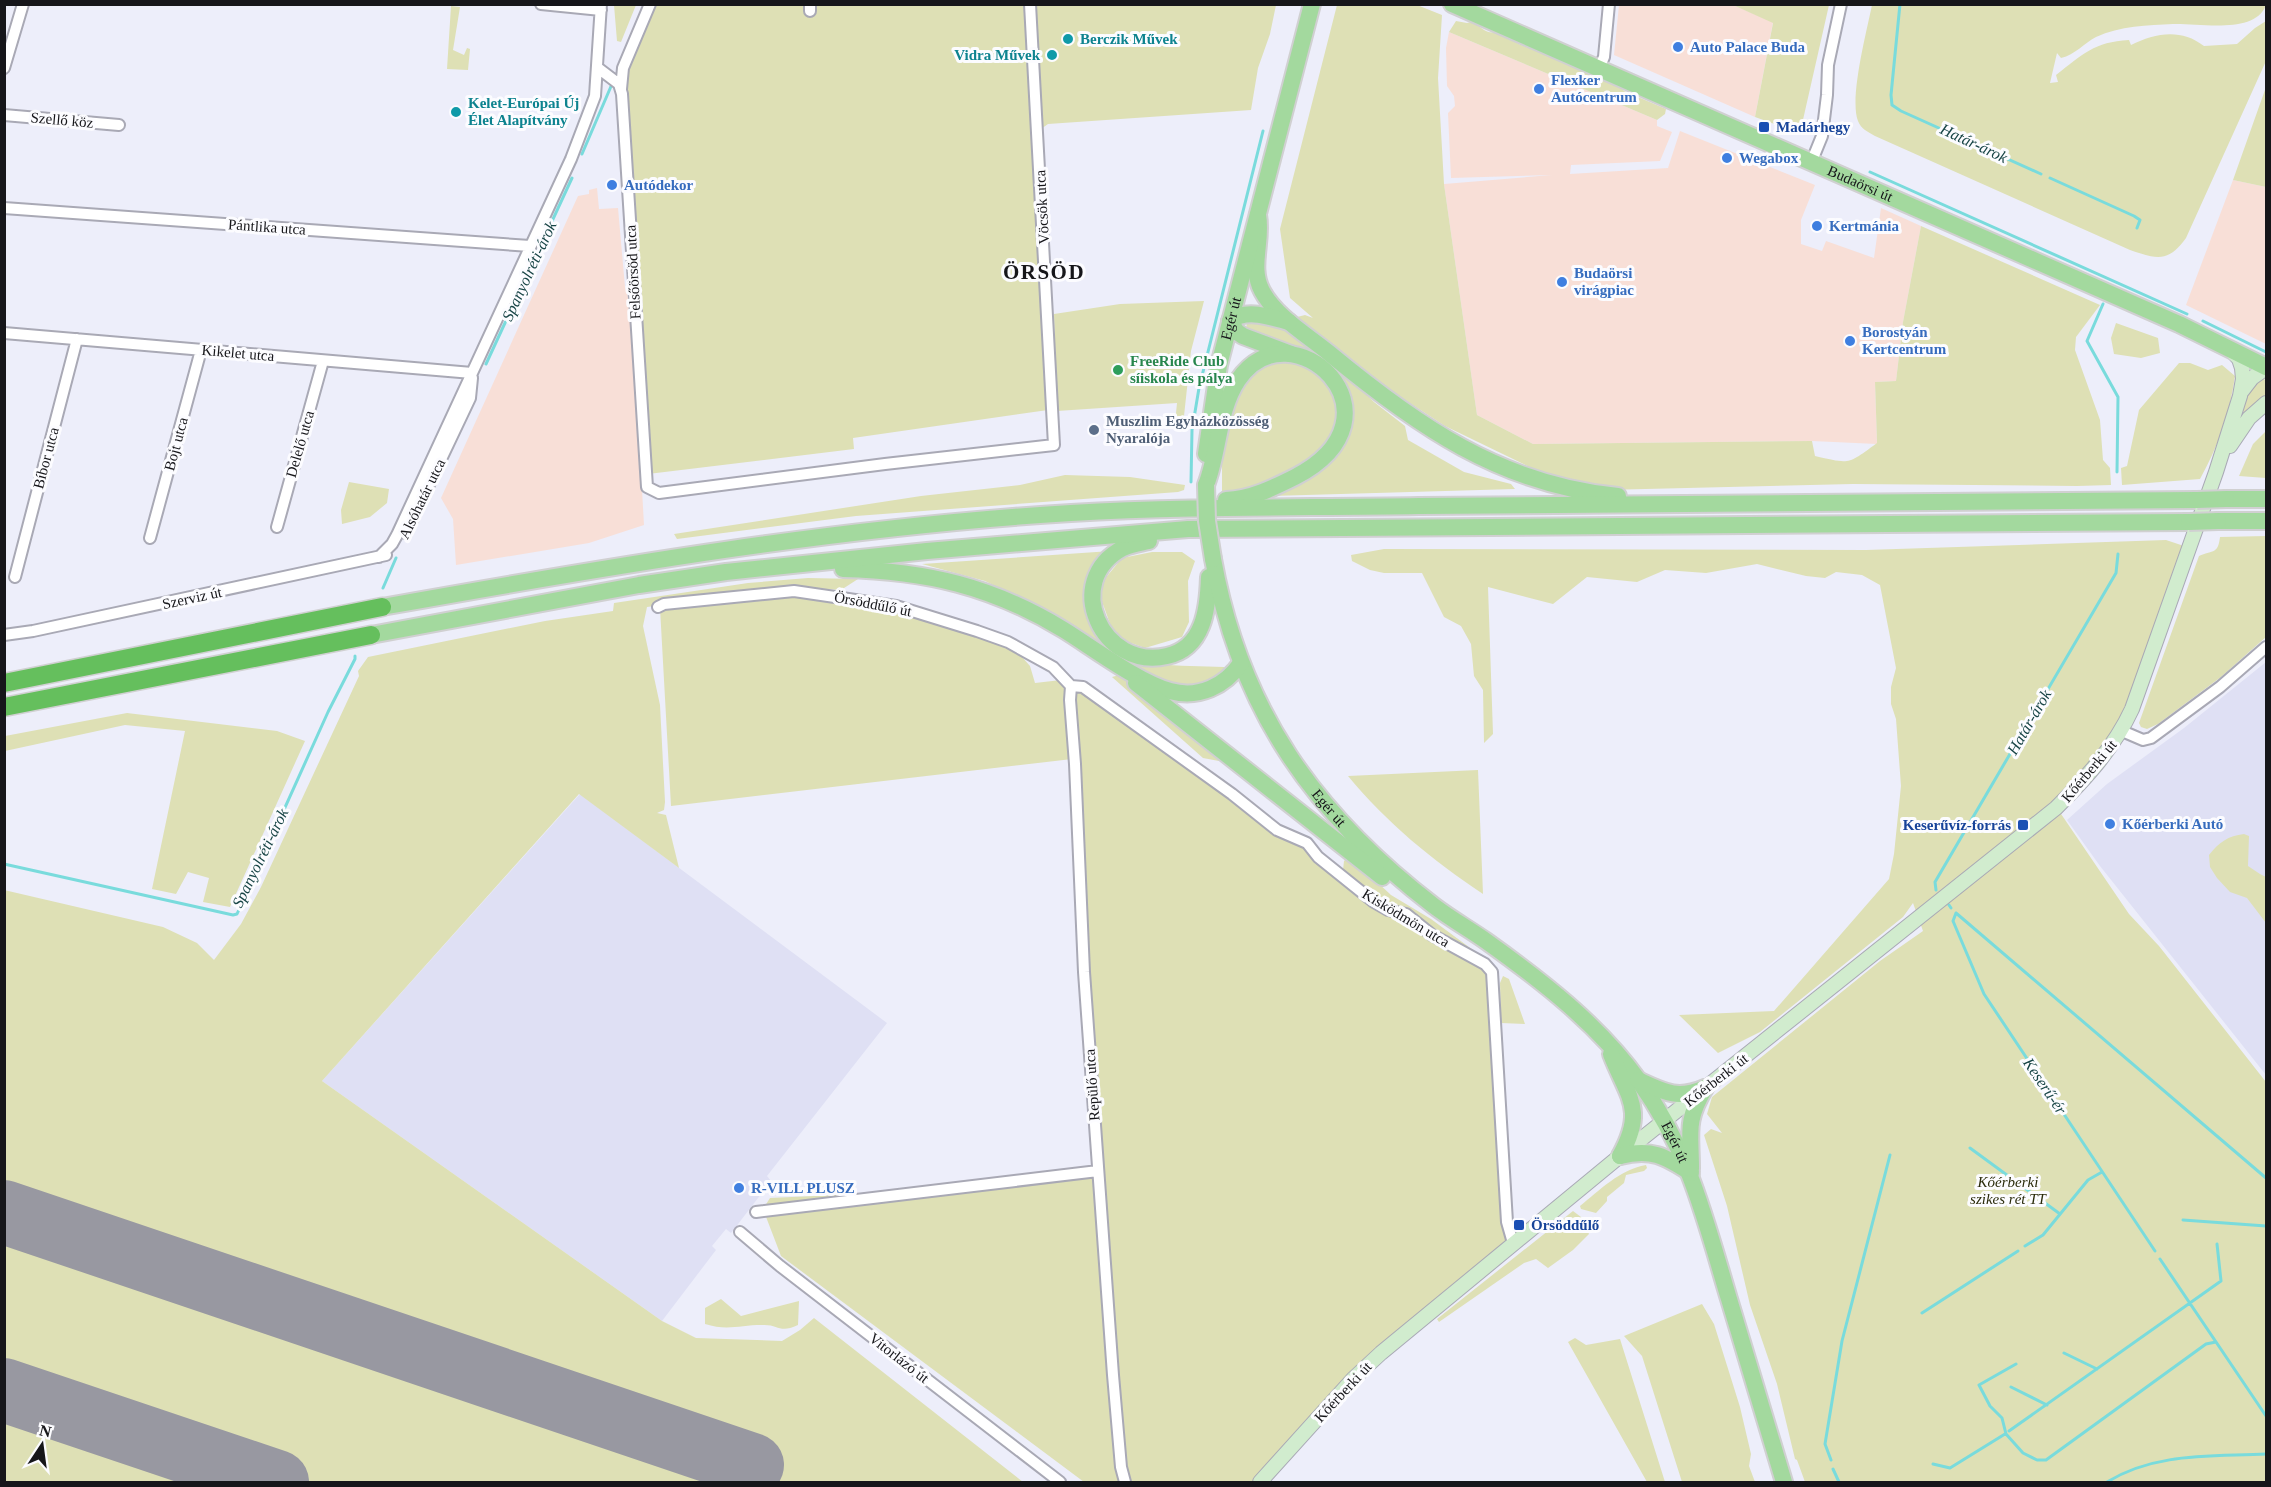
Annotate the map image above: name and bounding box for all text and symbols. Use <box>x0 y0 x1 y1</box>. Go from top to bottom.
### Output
place label: Berczik Művek <box>1080 31 1178 47</box>
marker: Berczik Művek <box>1061 32 1075 46</box>
place label: Auto Palace Buda <box>1690 39 1806 55</box>
marker: Auto Palace Buda <box>1671 40 1685 54</box>
place label: Vidra Művek <box>954 47 1041 63</box>
marker: Vidra Művek <box>1045 48 1059 62</box>
place label: Flexker Autócentrum <box>1551 72 1637 105</box>
marker: Flexker Autócentrum <box>1532 82 1546 96</box>
place label: Kelet-Európai Új Élet Alapítvány <box>468 95 579 128</box>
marker: Kelet-Európai Új Élet Alapítvány <box>449 105 463 119</box>
street label: Szellő köz <box>30 109 94 131</box>
place label: Madárhegy <box>1776 119 1851 135</box>
marker: Madárhegy <box>1757 120 1771 134</box>
water label: Határ-árok <box>1937 120 2011 166</box>
place label: Wegabox <box>1739 150 1799 166</box>
marker: Wegabox <box>1720 151 1734 165</box>
street label: Budaörsi út <box>1825 162 1896 205</box>
street label: Vöcsök utca <box>1032 169 1052 245</box>
place label: Autódekor <box>624 177 694 193</box>
marker: Autódekor <box>605 178 619 192</box>
street label: Pántlika utca <box>228 216 307 238</box>
water label: Spanyolréti-árok <box>499 218 561 324</box>
place label: Kertmánia <box>1829 218 1899 234</box>
marker: Kertmánia <box>1810 219 1824 233</box>
street label: Felsőörsöd utca <box>623 224 643 320</box>
district label: ÖRSÖD <box>1003 260 1085 284</box>
place label: Budaörsi virágpiac <box>1574 265 1634 298</box>
marker: Budaörsi virágpiac <box>1555 275 1569 289</box>
street label: Egér út <box>1218 294 1244 342</box>
place label: Borostyán Kertcentrum <box>1862 324 1947 357</box>
marker: Borostyán Kertcentrum <box>1843 334 1857 348</box>
street label: Kikelet utca <box>201 342 275 364</box>
place label: FreeRide Club síiskola és pálya <box>1130 353 1233 386</box>
marker: FreeRide Club síiskola és pálya <box>1111 363 1125 377</box>
street label: Delelő utca <box>283 408 317 479</box>
place label: Muszlim Egyházközösség Nyaralója <box>1106 413 1269 446</box>
street label: Bojt utca <box>161 415 191 472</box>
marker: Muszlim Egyházközösség Nyaralója <box>1087 423 1101 437</box>
street label: Bíbor utca <box>30 425 62 490</box>
street label: Alsóhatár utca <box>396 456 448 542</box>
street label: Szerviz út <box>161 584 224 612</box>
street label: Örsöddűlő út <box>833 589 914 620</box>
water label: Határ-árok <box>2003 686 2055 758</box>
street label: Kőérberki út <box>2058 736 2120 805</box>
street label: Egér út <box>1309 786 1350 830</box>
water label: Spanyolréti-árok <box>229 805 293 911</box>
place label: Kőérberki Autó <box>2122 816 2223 832</box>
place label: Keserűvíz-forrás <box>1903 817 2011 833</box>
marker: Kőérberki Autó <box>2103 817 2117 831</box>
marker: Keserűvíz-forrás <box>2016 818 2030 832</box>
street label: Kisködmön utca <box>1360 886 1453 950</box>
street label: Repülő utca <box>1081 1048 1102 1122</box>
street label: Kőérberki út <box>1681 1050 1752 1110</box>
water label: Keserű-ér <box>2020 1054 2070 1118</box>
street label: Egér út <box>1658 1119 1692 1166</box>
park label: Kőérberki szikes rét TT <box>1970 1174 2048 1207</box>
place label: R-VILL PLUSZ <box>751 1180 855 1196</box>
marker: R-VILL PLUSZ <box>732 1181 746 1195</box>
place label: Örsöddűlő <box>1531 1217 1600 1233</box>
marker: Örsöddűlő <box>1512 1218 1526 1232</box>
street label: Vitorlázó út <box>866 1330 933 1387</box>
street label: Kőérberki út <box>1311 1358 1375 1425</box>
north arrow <box>12 1415 72 1475</box>
text: N <box>38 1421 53 1441</box>

